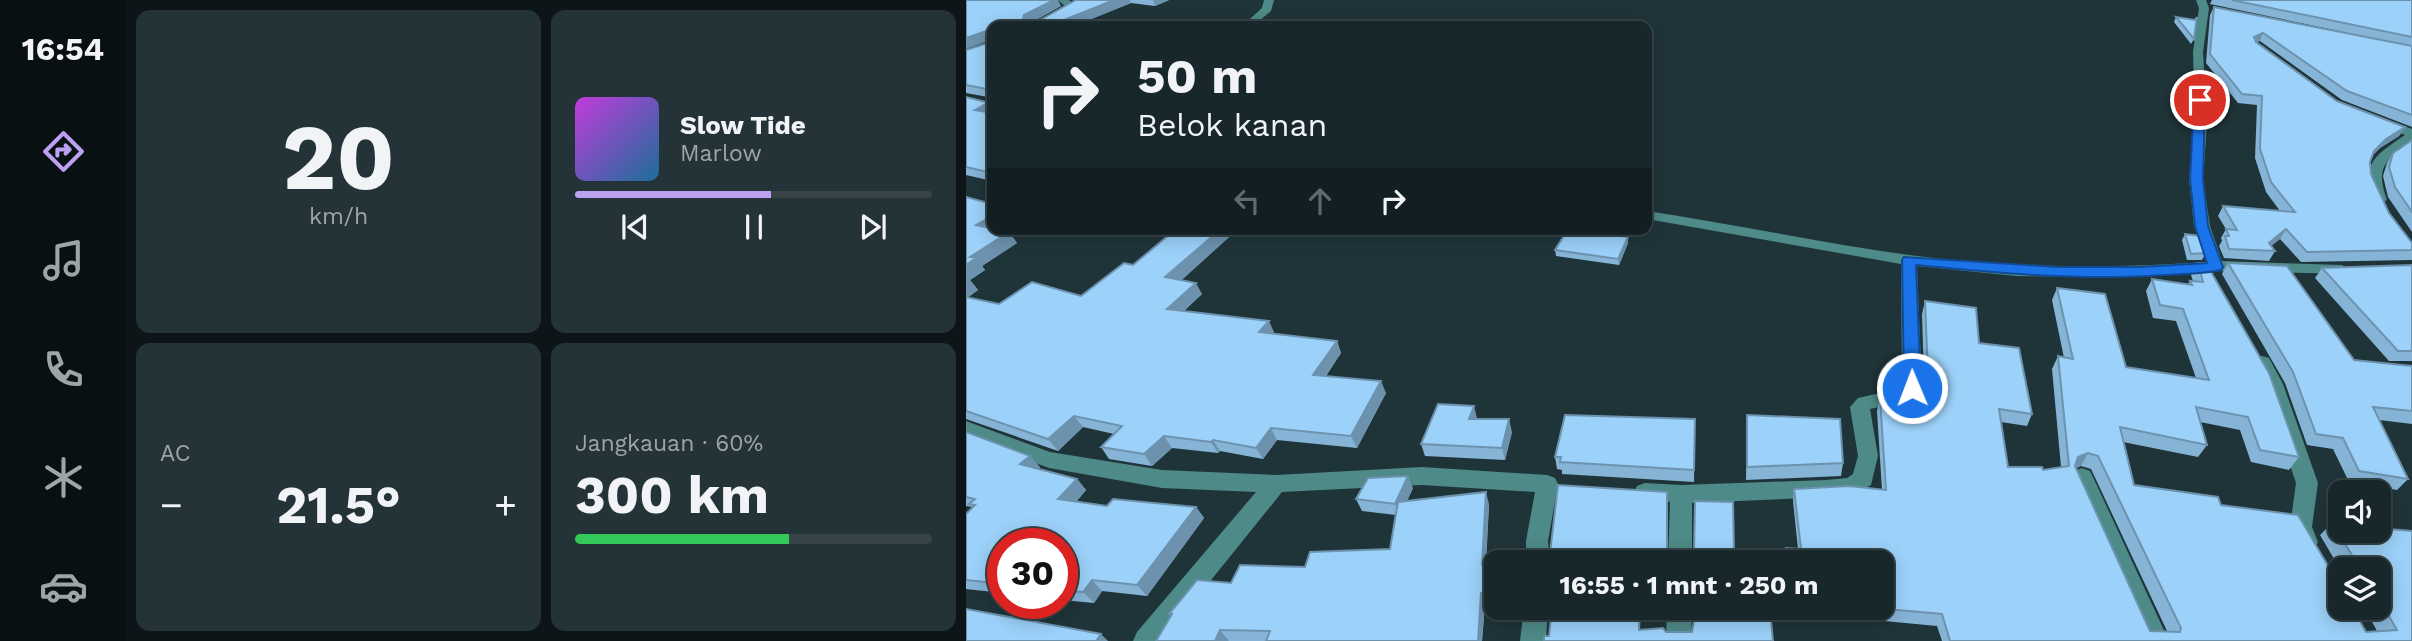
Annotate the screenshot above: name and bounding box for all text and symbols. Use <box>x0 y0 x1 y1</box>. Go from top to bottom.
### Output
text: 16:54 <box>22 30 104 68</box>
text: 50 m <box>1137 47 1257 105</box>
icon: right <box>1022 49 1113 140</box>
pin <box>2170 70 2230 130</box>
icon: arrive <box>2181 81 2219 119</box>
text: 20 <box>282 104 395 211</box>
text: Belok kanan <box>1137 106 1327 144</box>
text: Slow Tide <box>680 110 806 140</box>
icon: directions <box>39 127 88 176</box>
text: Marlow <box>680 140 762 167</box>
icon: left <box>1228 182 1266 220</box>
icon: ahead <box>1301 182 1339 220</box>
icon: right <box>1374 182 1412 220</box>
text: km/h <box>309 203 368 230</box>
icon: previous <box>616 208 654 246</box>
icon: pause <box>735 208 773 246</box>
icon: next <box>854 208 892 246</box>
icon: music <box>39 236 88 285</box>
icon: phone <box>39 345 88 394</box>
position arrow <box>1875 351 1949 425</box>
text: Jangkauan · 60% <box>575 430 763 457</box>
text: AC <box>160 440 190 467</box>
icon: climate <box>39 453 88 502</box>
text: 300 km <box>575 465 769 526</box>
text: 21.5° <box>276 475 401 536</box>
map controls <box>2328 480 2391 620</box>
button: sound <box>2328 480 2391 543</box>
text: − <box>160 483 183 527</box>
text: + <box>494 483 517 527</box>
speed limit sign: 30 <box>987 528 1078 619</box>
button: layers <box>2328 557 2391 620</box>
icon: car <box>39 562 88 611</box>
text: 16:55 · 1 mnt · 250 m <box>1560 570 1819 600</box>

